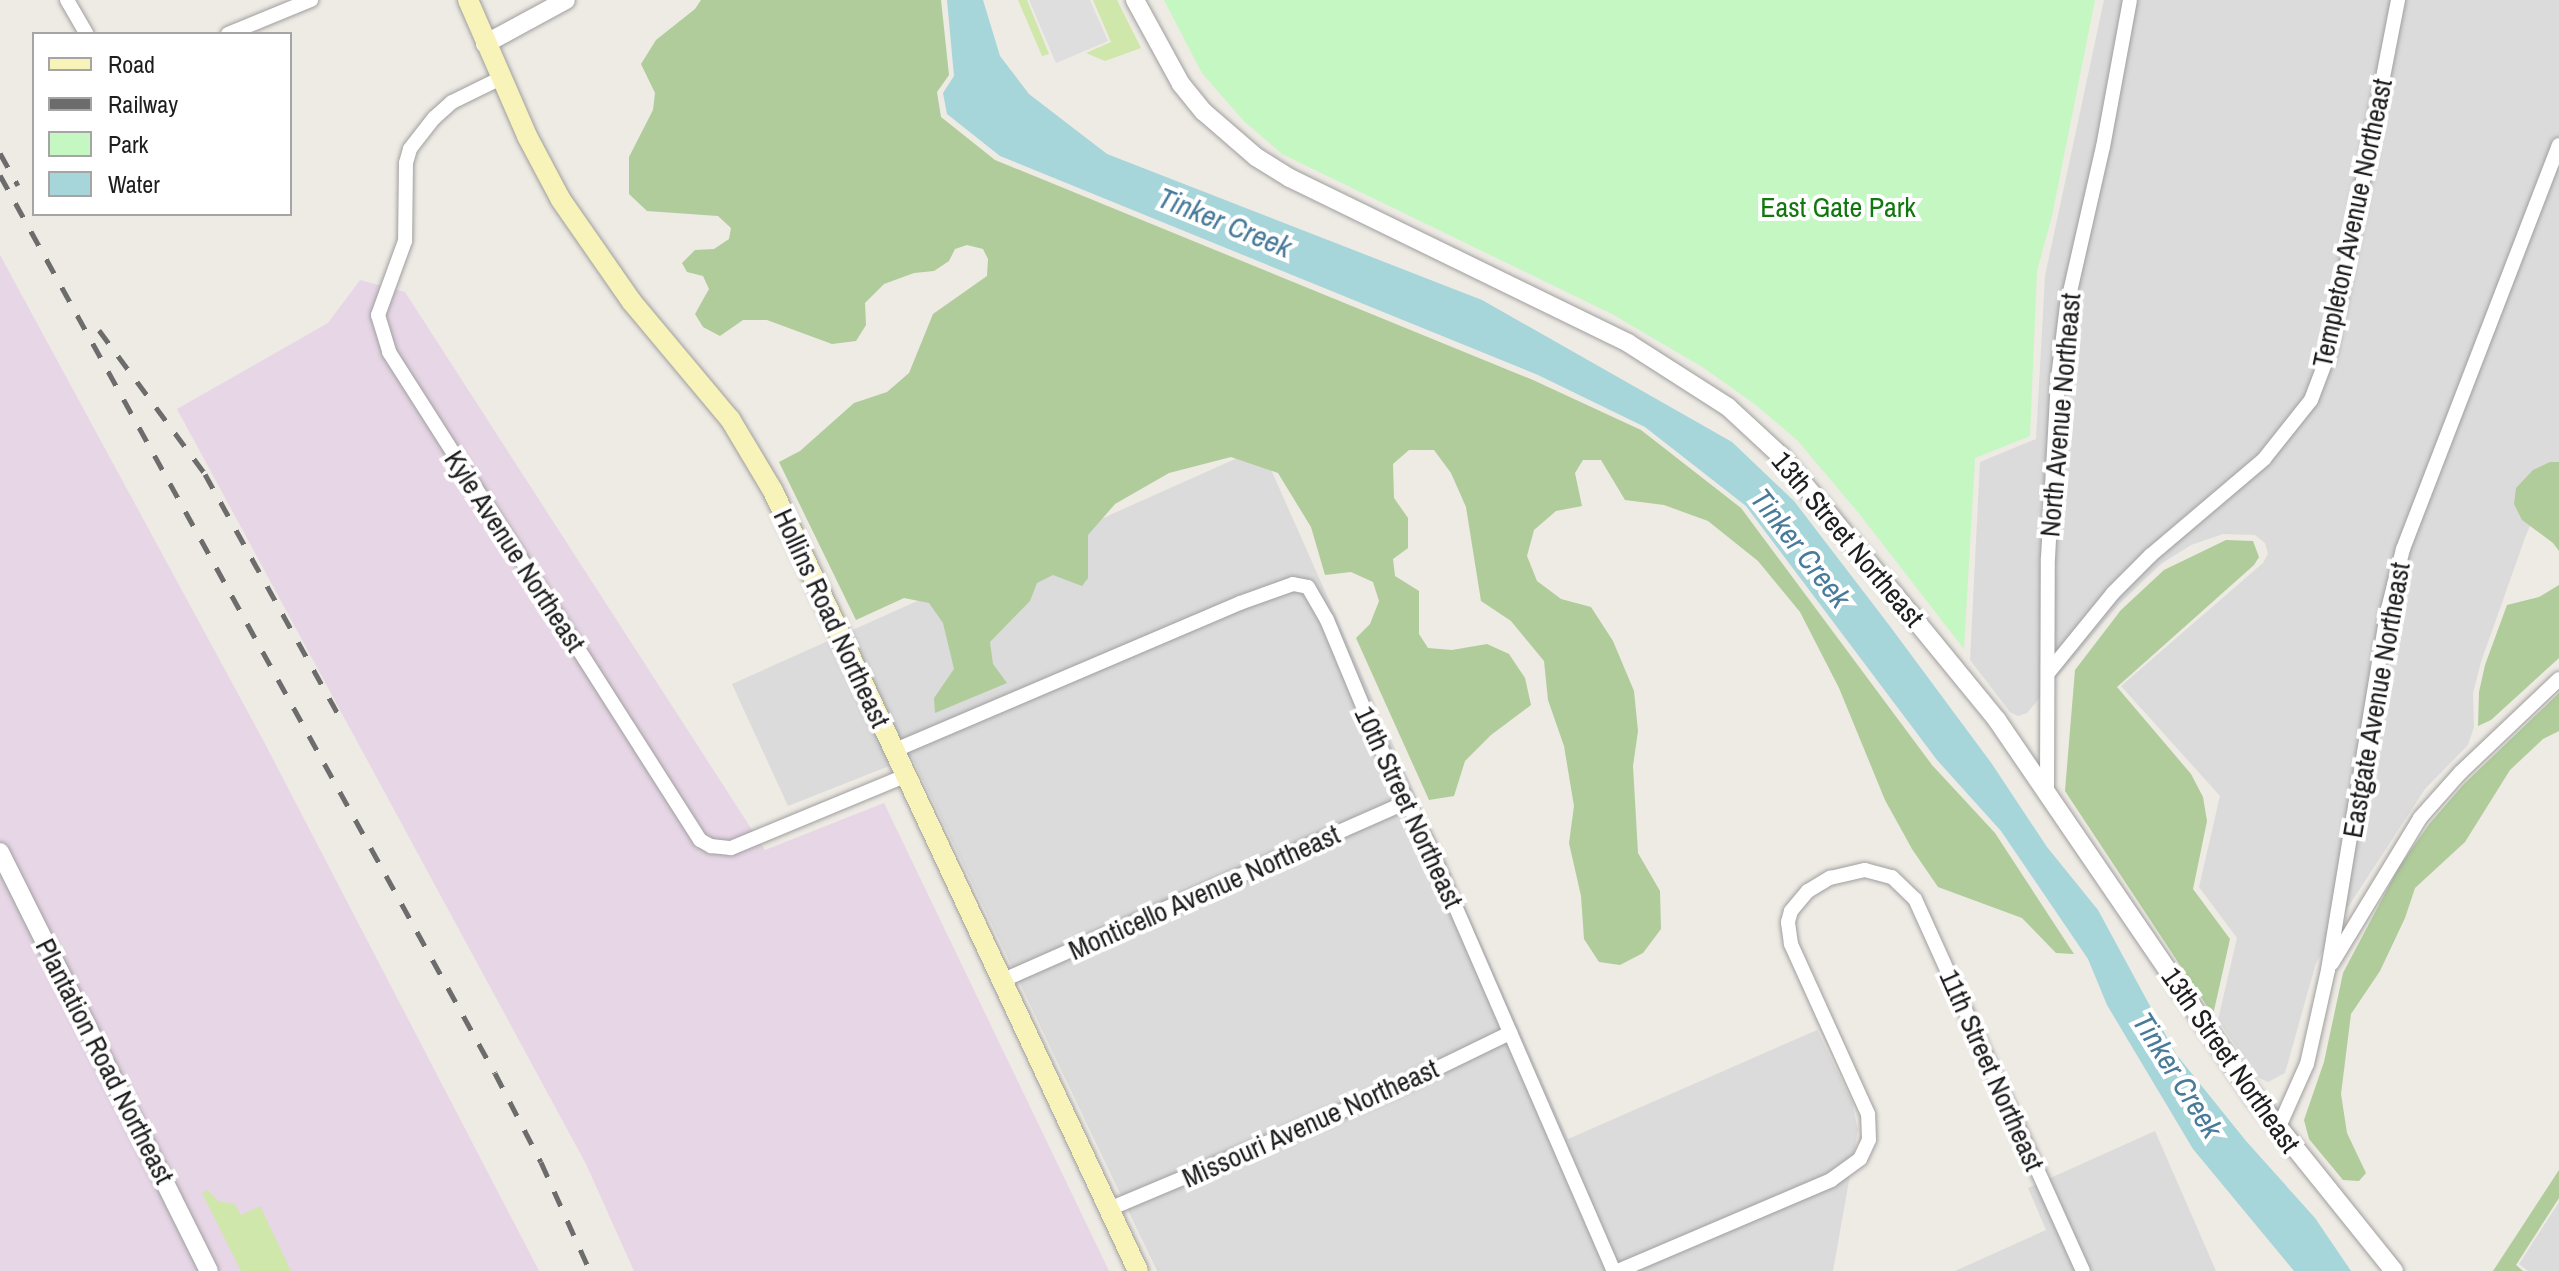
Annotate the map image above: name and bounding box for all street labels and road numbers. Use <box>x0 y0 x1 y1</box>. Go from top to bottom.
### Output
street label: Templeton Avenue Northeast <box>2305 75 2399 371</box>
street label: North Avenue Northeast <box>2033 291 2087 539</box>
street label: Kyle Avenue Northeast <box>437 444 593 658</box>
street label: 13th Street Northeast <box>1765 445 1931 633</box>
street label: Hollins Road Northeast <box>767 503 897 733</box>
street label: Eastgate Avenue Northeast <box>2335 559 2417 841</box>
street label: 10th Street Northeast <box>1348 701 1470 913</box>
street label: Monticello Avenue Northeast <box>1063 817 1345 967</box>
street label: Plantation Road Northeast <box>29 933 181 1189</box>
street label: 13th Street Northeast <box>2155 961 2307 1159</box>
street label: 11th Street Northeast <box>1933 964 2051 1176</box>
street label: Missouri Avenue Northeast <box>1176 1051 1444 1195</box>

